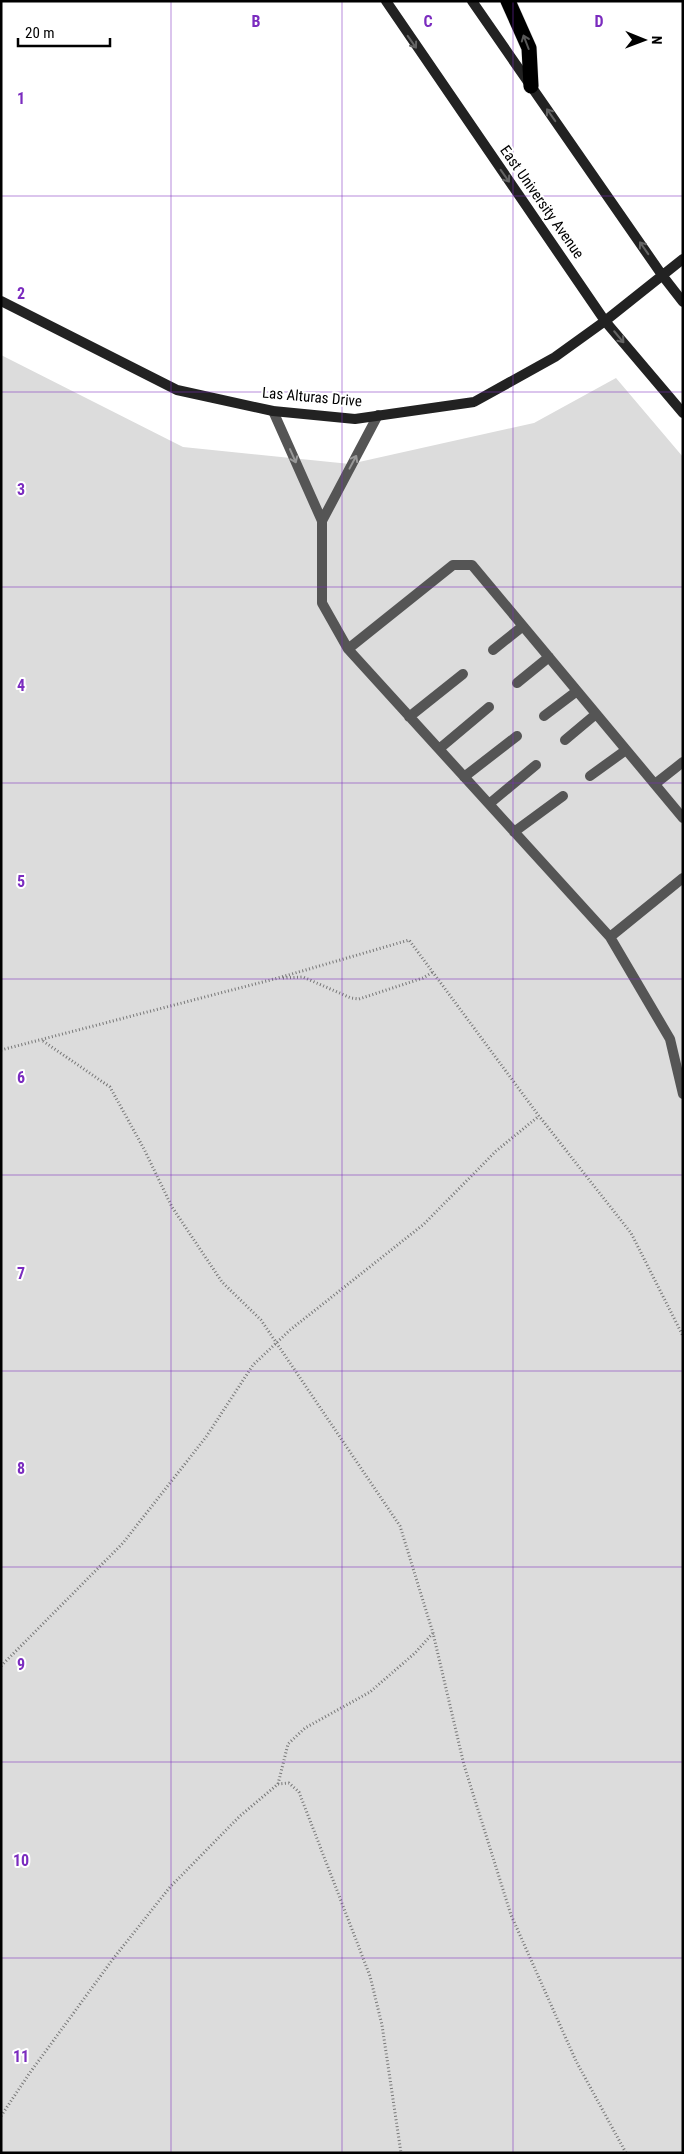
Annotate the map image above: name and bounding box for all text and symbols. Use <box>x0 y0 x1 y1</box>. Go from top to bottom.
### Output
text: B <box>252 12 261 31</box>
text: C <box>423 12 433 31</box>
text: D <box>594 12 604 31</box>
scale bar <box>18 15 110 47</box>
north arrow <box>619 15 669 65</box>
text: 20 m <box>25 24 55 42</box>
one-way arrow <box>407 35 417 49</box>
one-way arrow <box>521 35 530 50</box>
text: N <box>649 36 665 45</box>
text: 1 <box>17 89 25 108</box>
one-way arrow <box>546 108 556 122</box>
street label: East University Avenue <box>496 142 588 262</box>
one-way arrow <box>500 168 510 182</box>
one-way arrow <box>639 242 649 256</box>
text: 2 <box>17 284 25 303</box>
one-way arrow <box>613 330 624 343</box>
street label: Las Alturas Drive <box>261 384 363 410</box>
one-way arrow <box>288 448 298 463</box>
one-way arrow <box>348 455 358 470</box>
text: 3 <box>17 480 25 499</box>
text: 4 <box>17 676 25 695</box>
text: 5 <box>17 872 25 891</box>
text: 6 <box>17 1068 25 1087</box>
text: 7 <box>17 1264 25 1283</box>
text: 8 <box>17 1459 25 1478</box>
text: 9 <box>17 1655 25 1674</box>
text: 10 <box>13 1851 29 1870</box>
text: 11 <box>13 2047 29 2066</box>

